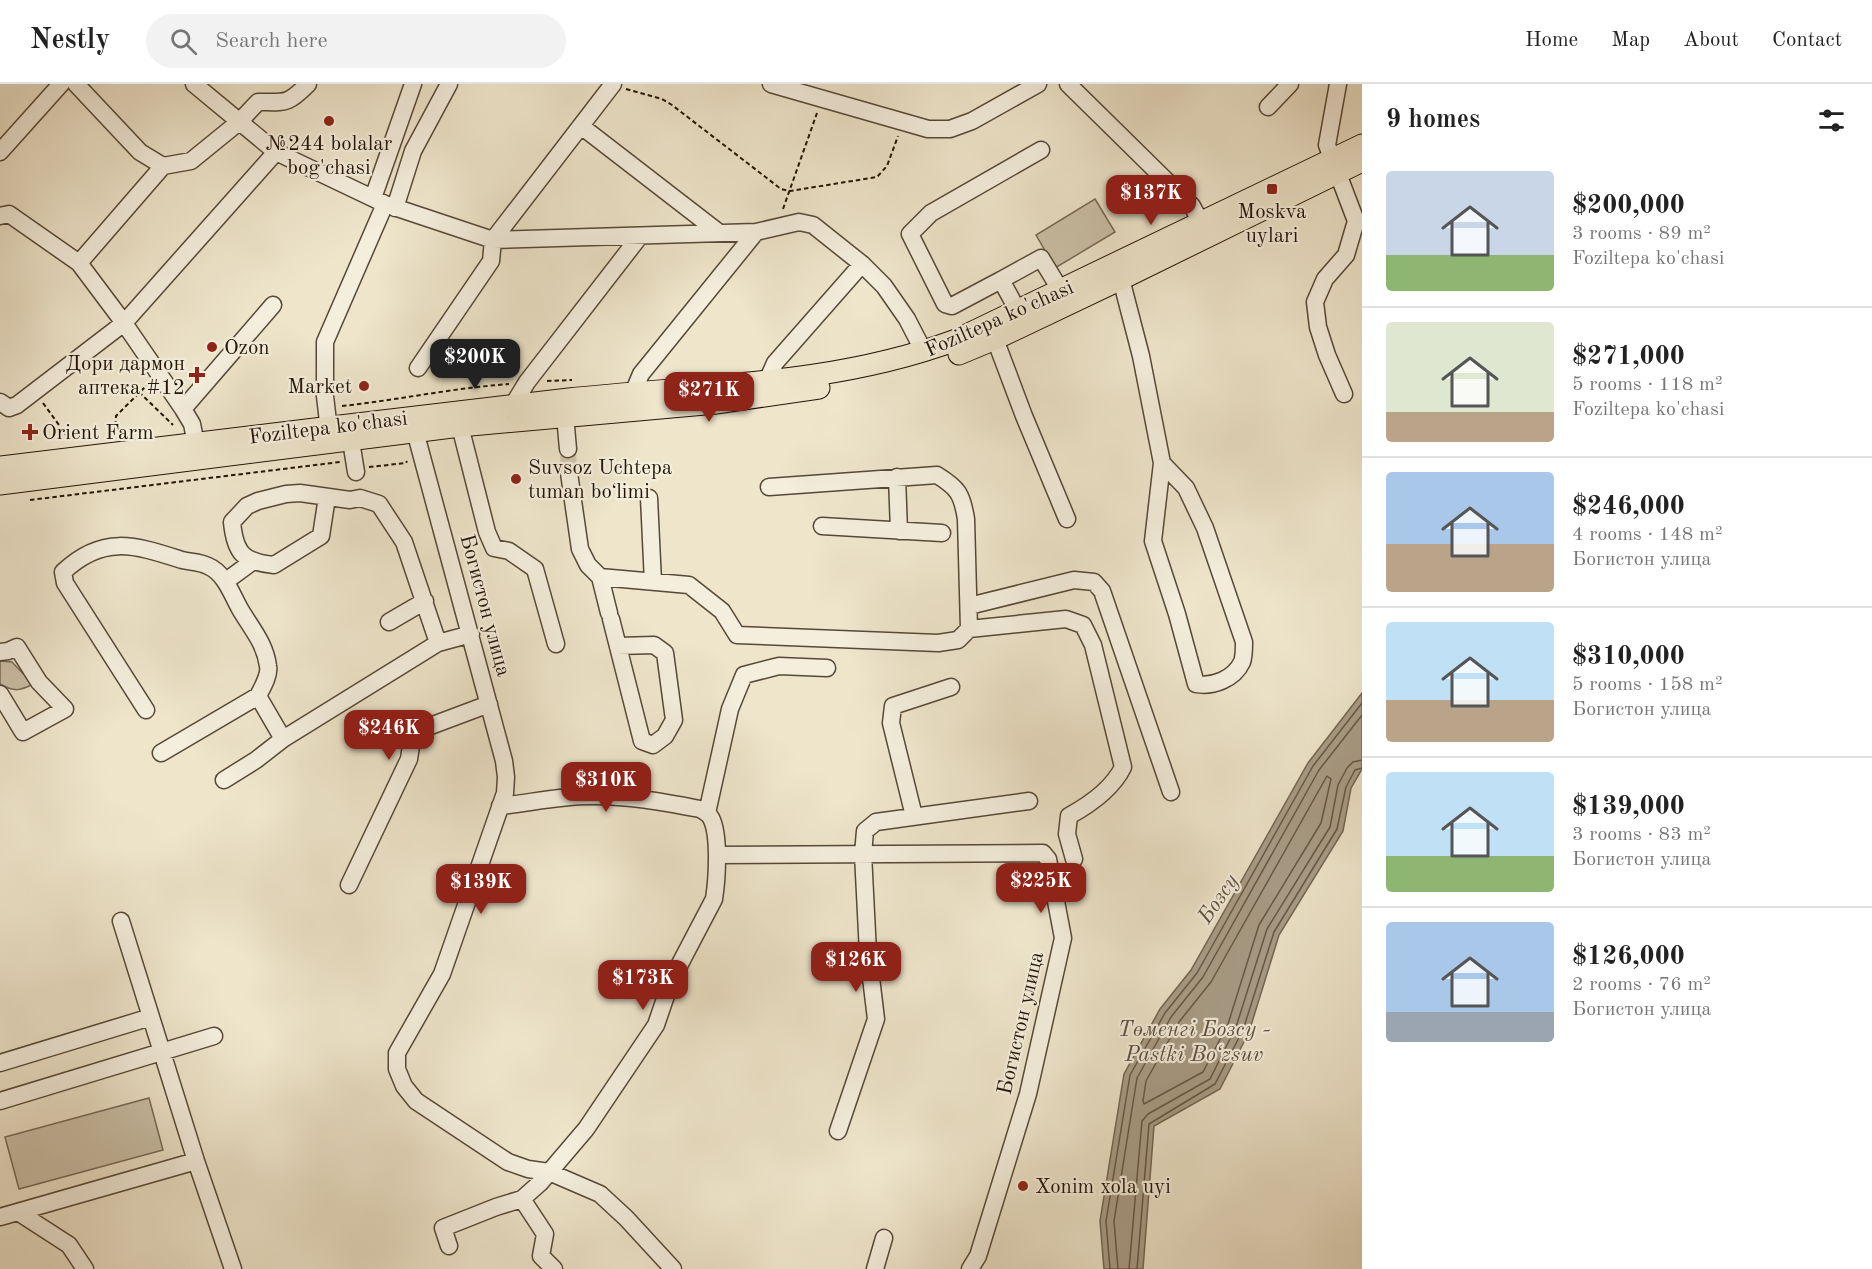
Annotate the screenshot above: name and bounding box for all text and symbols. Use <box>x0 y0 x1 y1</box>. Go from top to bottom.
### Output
search box <box>146 14 566 68</box>
icon: search <box>167 25 200 58</box>
text: Nestly <box>30 27 110 55</box>
text: Search here <box>215 30 328 52</box>
text: Home <box>1525 30 1578 51</box>
text: Map <box>1611 30 1650 51</box>
text: About <box>1683 30 1739 51</box>
text: Contact <box>1772 30 1842 51</box>
icon: filters <box>1815 104 1848 137</box>
text: 9 homes <box>1386 107 1480 133</box>
marker: №244 bolalar bog'chasi <box>322 114 336 128</box>
place label: №244 bolalar bog'chasi <box>266 134 393 179</box>
pin: $137K <box>1109 175 1193 226</box>
marker: Moskva uylari <box>1265 182 1279 196</box>
text: $137K <box>1120 184 1182 204</box>
text: $200,000 <box>1572 193 1685 219</box>
icon: home <box>1434 195 1506 267</box>
place label: Moskva uylari <box>1238 202 1306 247</box>
text: 3 rooms · 89 m² <box>1572 224 1711 244</box>
text: Foziltepa ko'chasi <box>1572 249 1724 269</box>
street label: Foziltepa ko'chasi <box>922 277 1077 361</box>
place label: Ozon <box>224 338 270 359</box>
pin: $200K <box>433 339 517 390</box>
marker: Ozon <box>205 340 219 354</box>
text: $271,000 <box>1572 344 1685 370</box>
icon: home <box>1434 346 1506 418</box>
text: $200K <box>444 348 506 368</box>
place label: Дори дармон аптека #12 <box>65 354 185 399</box>
marker: Дори дармон аптека #12 <box>190 368 204 382</box>
pin: $271K <box>667 372 751 423</box>
text: 5 rooms · 118 m² <box>1572 375 1722 395</box>
place label: Market <box>287 377 352 398</box>
marker: Market <box>357 379 371 393</box>
text: $271K <box>678 381 740 401</box>
text: Foziltepa ko'chasi <box>1572 400 1724 420</box>
street label: Foziltepa ko'chasi <box>248 408 409 449</box>
place label: Orient Farm <box>42 423 154 444</box>
marker: Orient Farm <box>23 425 37 439</box>
place label: Suvsoz Uchtepa tuman boʻlimi <box>528 458 672 503</box>
marker: Suvsoz Uchtepa tuman boʻlimi <box>509 472 523 486</box>
text: $246,000 <box>1572 494 1685 520</box>
icon: home <box>1434 496 1506 568</box>
text: 4 rooms · 148 m² <box>1572 525 1722 545</box>
street label: Богистон улица <box>455 532 514 679</box>
text: Богистон улица <box>1572 550 1711 570</box>
text: $310,000 <box>1572 644 1685 670</box>
icon: home <box>1434 646 1506 718</box>
text: 5 rooms · 158 m² <box>1572 675 1722 695</box>
text: Богистон улица <box>1572 700 1711 720</box>
pin: $246K <box>347 710 431 761</box>
text: $246K <box>358 719 420 739</box>
pin: $310K <box>564 762 648 813</box>
text: $310K <box>575 771 637 791</box>
text: $139,000 <box>1572 794 1685 820</box>
icon: home <box>1434 796 1506 868</box>
text: 3 rooms · 83 m² <box>1572 825 1711 845</box>
text: Богистон улица <box>1572 850 1711 870</box>
pin: $225K <box>999 863 1083 914</box>
pin: $139K <box>439 864 523 915</box>
water label: Бозсу <box>1194 870 1243 929</box>
text: $225K <box>1010 872 1072 892</box>
text: $139K <box>450 873 512 893</box>
pin: $126K <box>814 942 898 993</box>
text: $126,000 <box>1572 944 1685 970</box>
icon: home <box>1434 946 1506 1018</box>
street label: Богистон улица <box>995 950 1048 1097</box>
text: $126K <box>825 951 887 971</box>
pin: $173K <box>601 960 685 1011</box>
text: $173K <box>612 969 674 989</box>
text: 2 rooms · 76 m² <box>1572 975 1711 995</box>
text: Богистон улица <box>1572 1000 1711 1020</box>
water label: Төменгі Бозсу - Pastki Boʻzsuv <box>1118 1019 1270 1066</box>
place label: Xonim xola uyi <box>1035 1177 1171 1198</box>
marker: Xonim xola uyi <box>1016 1179 1030 1193</box>

